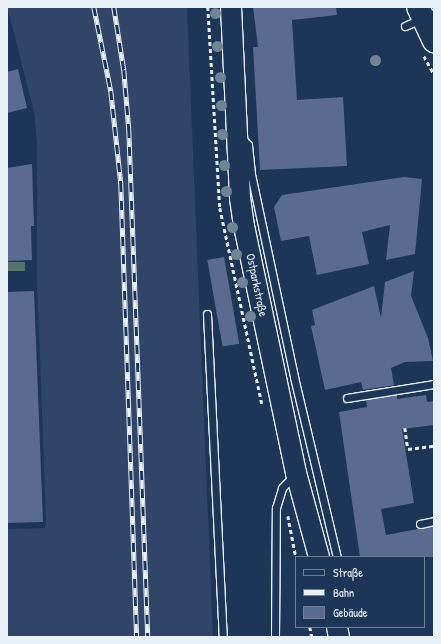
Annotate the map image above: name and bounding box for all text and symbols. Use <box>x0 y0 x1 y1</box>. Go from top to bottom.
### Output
street label: Ostparkstraße <box>243 252 271 318</box>
legend <box>295 556 425 628</box>
text: Straße <box>333 564 363 581</box>
text: Bahn <box>333 584 354 601</box>
text: Gebäude <box>333 604 367 621</box>

